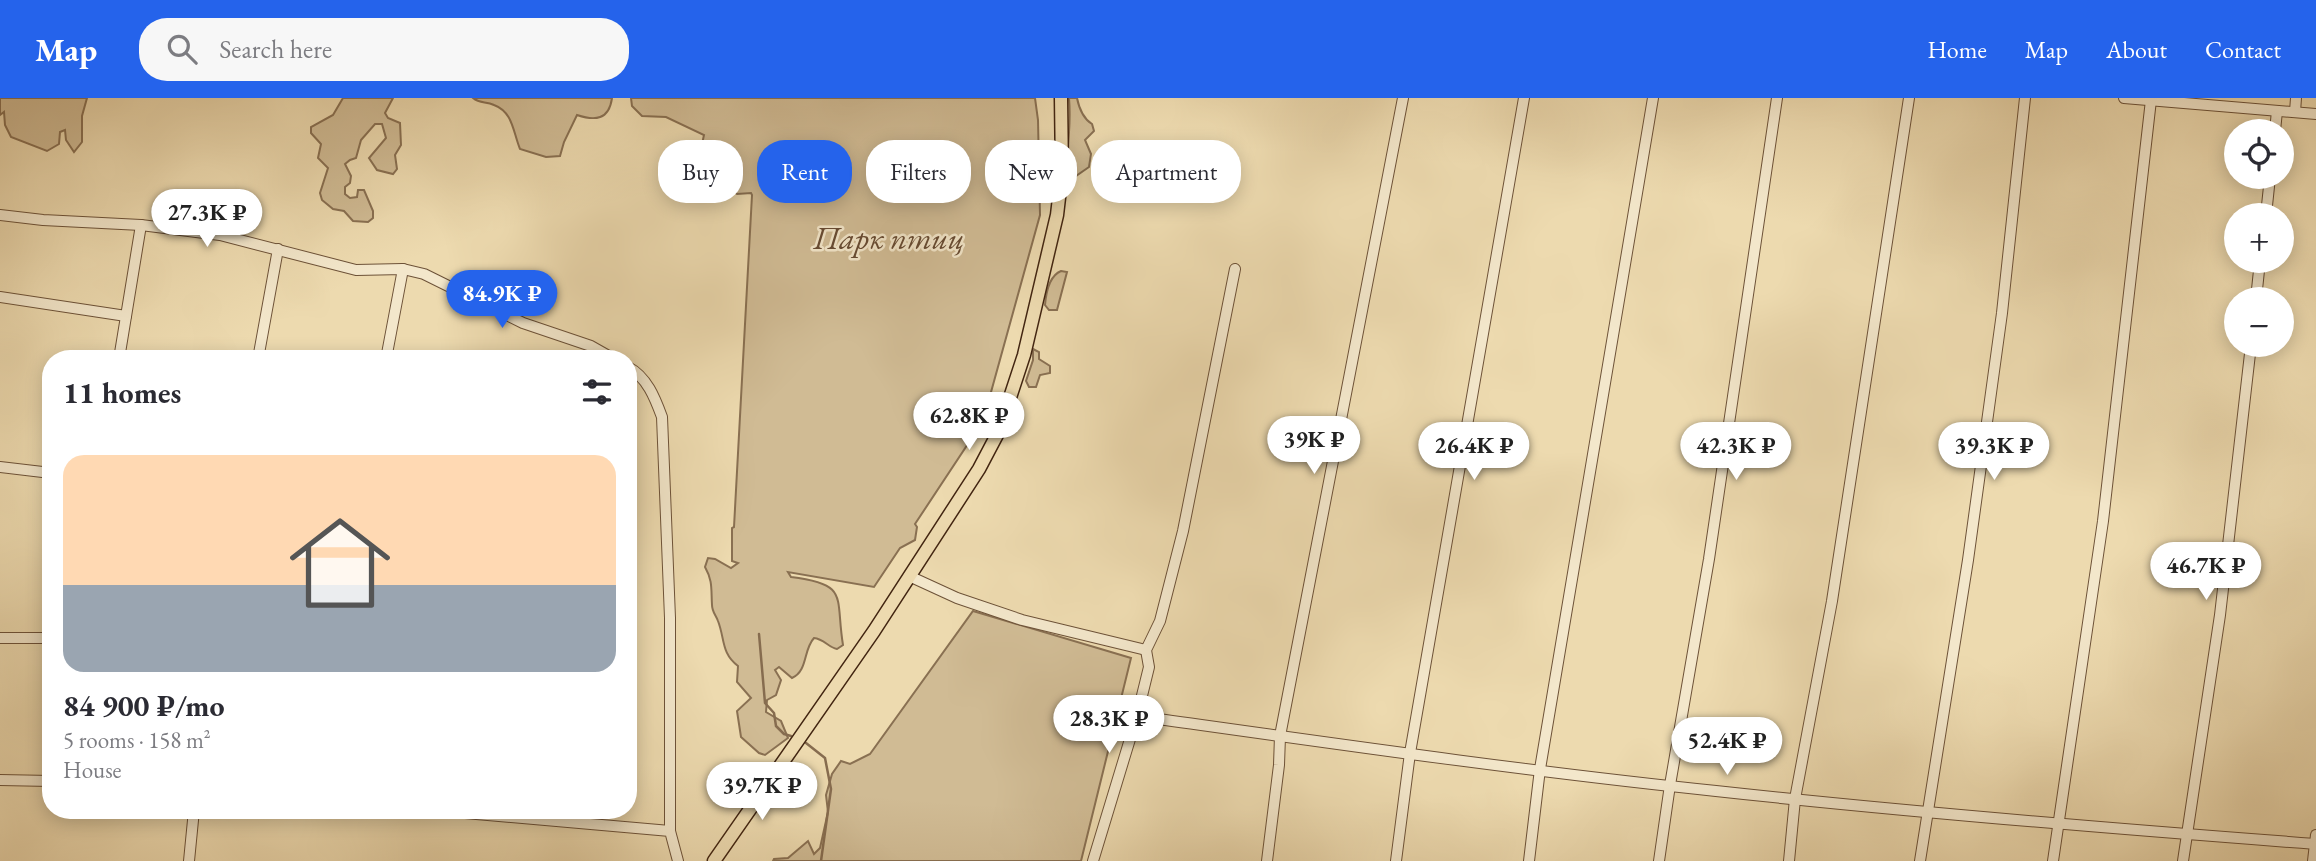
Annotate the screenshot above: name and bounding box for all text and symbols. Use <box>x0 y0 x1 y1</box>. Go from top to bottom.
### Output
search box <box>139 18 629 81</box>
text: Map <box>35 28 97 71</box>
icon: search <box>163 30 201 68</box>
text: Search here <box>219 32 332 66</box>
text: Home <box>1927 34 1987 65</box>
text: Map <box>2025 34 2068 65</box>
text: About <box>2106 34 2167 65</box>
text: Contact <box>2205 34 2281 65</box>
map controls <box>2224 119 2294 357</box>
button: locate <box>2224 119 2294 189</box>
chip: Buy <box>658 140 743 203</box>
chip: Rent <box>757 140 852 203</box>
chip: Filters <box>866 140 971 203</box>
chip: New <box>985 140 1077 203</box>
chip: Apartment <box>1091 140 1241 203</box>
pin: 27.3K ₽ <box>142 190 272 249</box>
text: 27.3K ₽ <box>167 197 247 227</box>
button: + <box>2224 203 2294 273</box>
park label: Парк птиц <box>813 217 964 259</box>
pin: 84.9K ₽ <box>437 271 567 330</box>
text: 84.9K ₽ <box>462 278 542 308</box>
button: − <box>2224 287 2294 357</box>
text: 11 homes <box>63 373 181 412</box>
icon: filters <box>578 373 616 411</box>
pin: 62.8K ₽ <box>904 392 1034 452</box>
text: 62.8K ₽ <box>929 400 1009 430</box>
pin: 39K ₽ <box>1265 416 1363 476</box>
pin: 26.4K ₽ <box>1409 422 1539 482</box>
pin: 42.3K ₽ <box>1671 422 1801 482</box>
pin: 39.3K ₽ <box>1929 422 2059 482</box>
text: 39K ₽ <box>1283 424 1345 454</box>
text: 26.4K ₽ <box>1434 430 1514 460</box>
text: 42.3K ₽ <box>1696 430 1776 460</box>
text: 39.3K ₽ <box>1954 430 2034 460</box>
icon: home <box>277 500 403 626</box>
pin: 46.7K ₽ <box>2141 542 2271 602</box>
text: 46.7K ₽ <box>2166 550 2246 580</box>
text: 84 900 ₽/mo <box>63 686 225 725</box>
pin: 28.3K ₽ <box>1044 696 1174 755</box>
text: 28.3K ₽ <box>1069 703 1149 733</box>
pin: 52.4K ₽ <box>1662 718 1792 777</box>
text: 5 rooms · 158 m² <box>63 725 211 755</box>
text: 52.4K ₽ <box>1687 725 1767 755</box>
text: House <box>63 755 122 785</box>
pin: 39.7K ₽ <box>697 762 827 822</box>
text: 39.7K ₽ <box>722 770 802 800</box>

